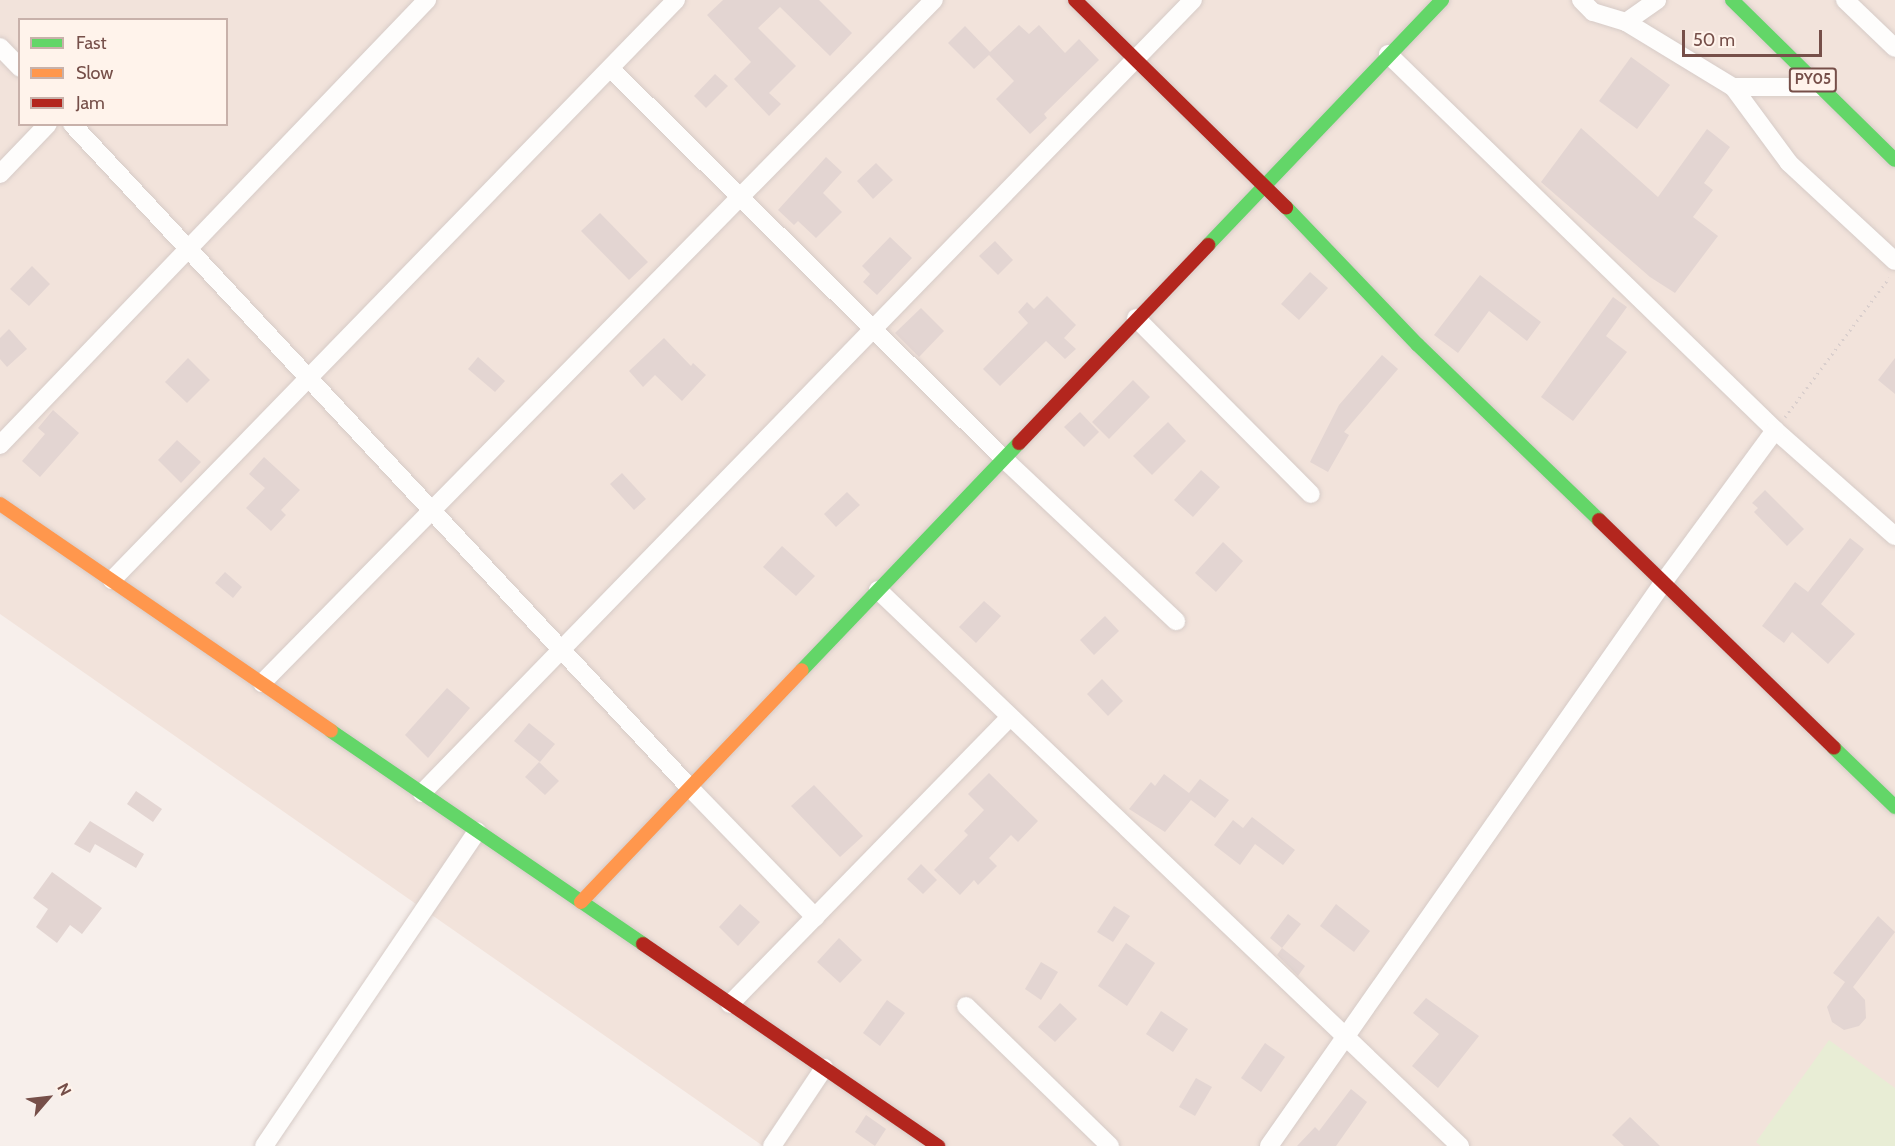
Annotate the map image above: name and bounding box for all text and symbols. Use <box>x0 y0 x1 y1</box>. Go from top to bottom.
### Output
legend <box>18 18 228 126</box>
scale bar <box>1685 18 1824 56</box>
text: 50 m <box>1693 29 1735 51</box>
text: Fast <box>76 32 107 54</box>
text: Slow <box>76 62 113 84</box>
road number: PY05 <box>1788 68 1838 92</box>
text: Jam <box>76 92 105 114</box>
north arrow <box>18 1068 78 1128</box>
text: N <box>53 1080 75 1099</box>

